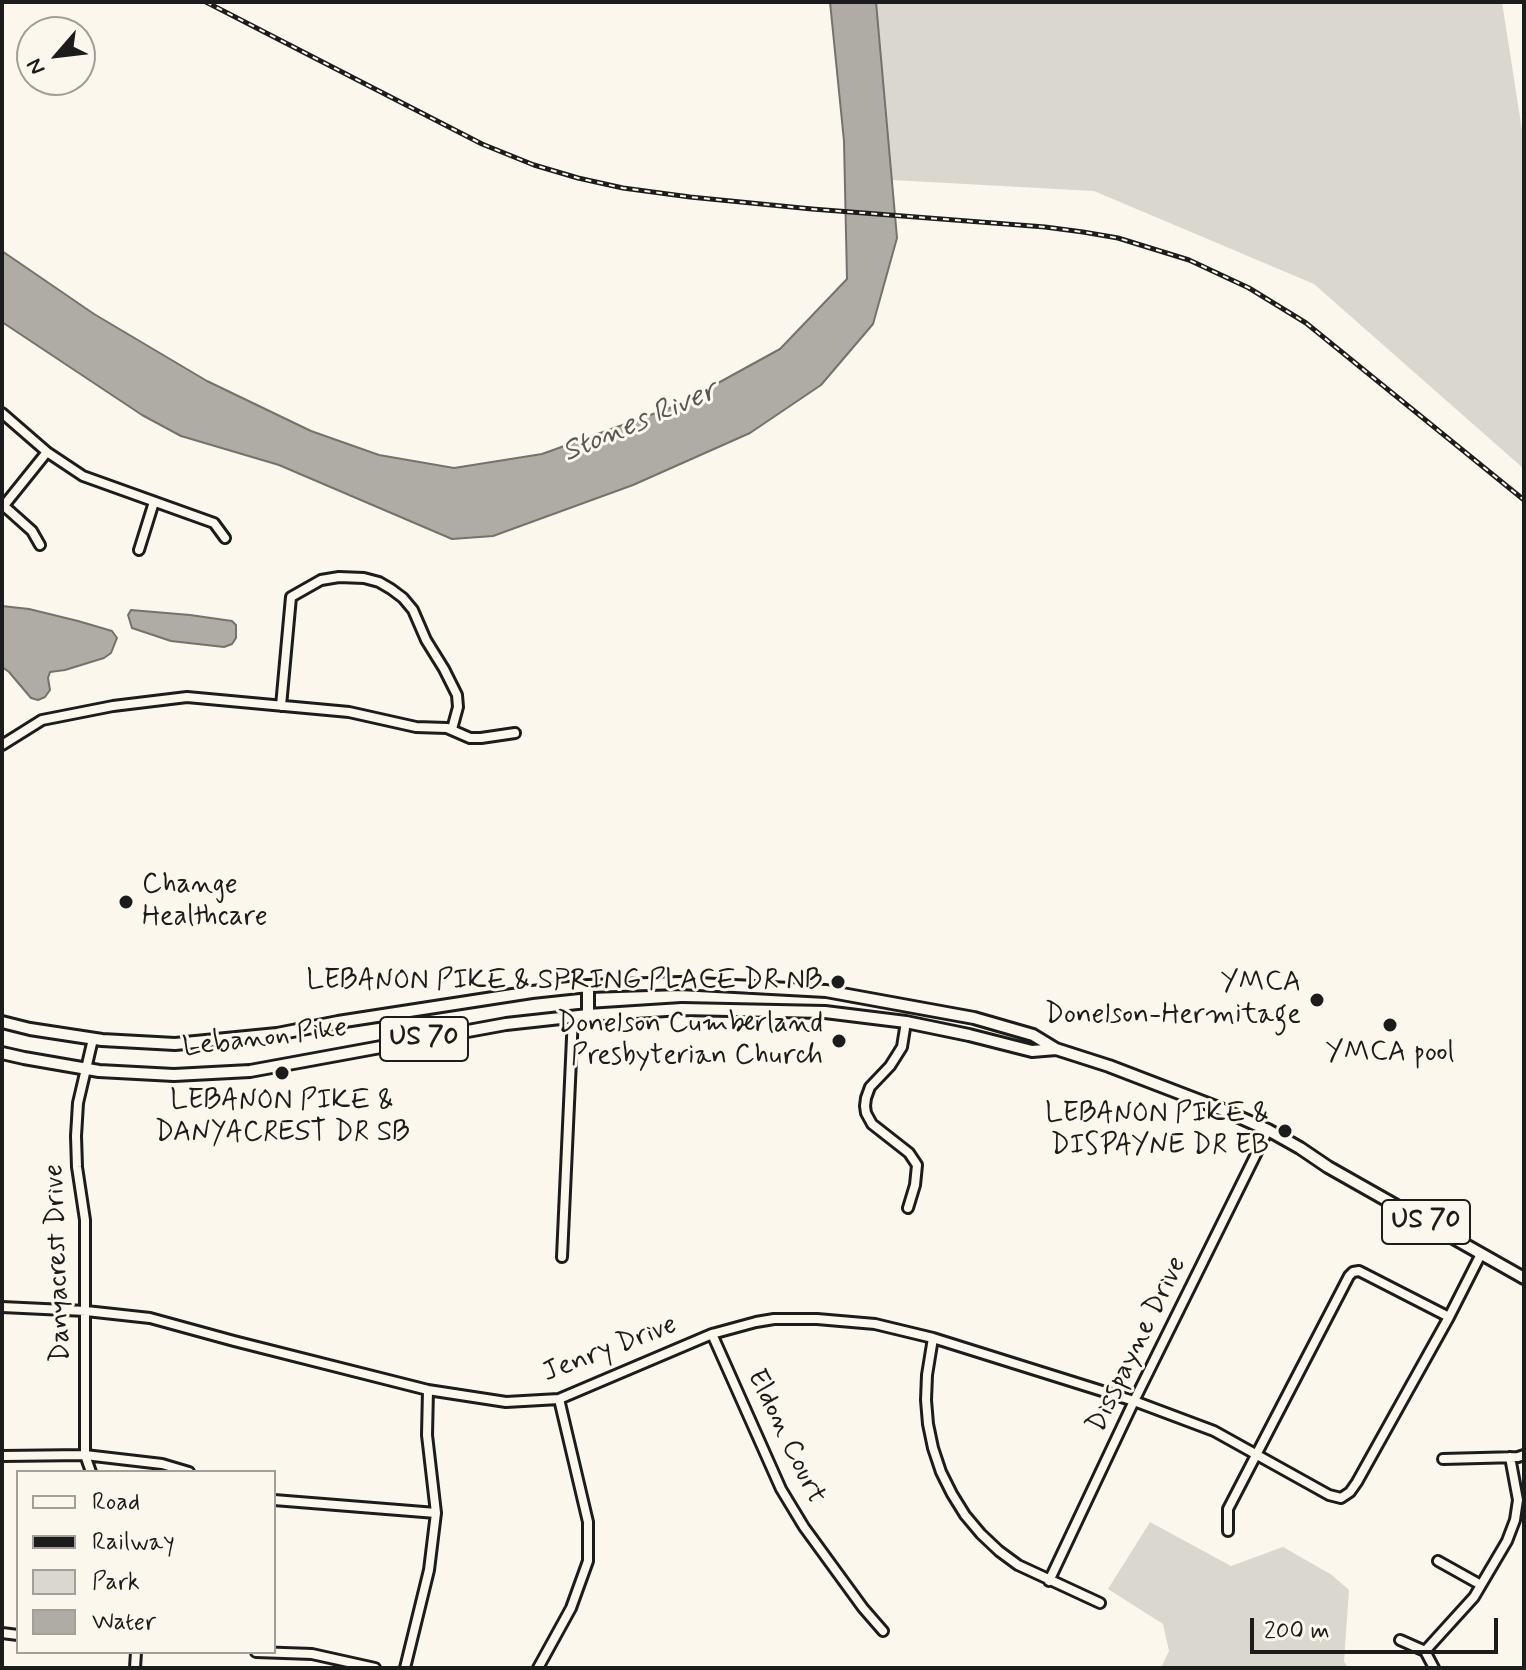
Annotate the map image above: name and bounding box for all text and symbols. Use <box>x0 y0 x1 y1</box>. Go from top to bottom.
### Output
north arrow <box>16 16 96 96</box>
text: N <box>21 53 52 79</box>
water label: Stones River <box>557 374 723 472</box>
place label: Change Healthcare <box>142 869 268 935</box>
marker: Change Healthcare <box>117 893 135 911</box>
place label: LEBANON PIKE & SPRING PLACE DR NB <box>306 965 822 999</box>
place label: YMCA Donelson-Hermitage <box>1045 967 1301 1033</box>
marker: LEBANON PIKE & SPRING PLACE DR NB <box>829 973 847 991</box>
marker: YMCA Donelson-Hermitage <box>1308 991 1326 1009</box>
place label: Donelson Cumberland Presbyterian Church <box>557 1008 823 1074</box>
street label: Lebanon Pike <box>181 1012 349 1066</box>
marker: YMCA pool <box>1381 1016 1399 1034</box>
road number: US 70 <box>380 1017 468 1061</box>
marker: Donelson Cumberland Presbyterian Church <box>830 1032 848 1050</box>
place label: YMCA pool <box>1326 1037 1454 1071</box>
marker: LEBANON PIKE & DANYACREST DR SB <box>273 1064 291 1082</box>
place label: LEBANON PIKE & DANYACREST DR SB <box>155 1085 409 1151</box>
place label: LEBANON PIKE & DISPAYNE DR EB <box>1045 1098 1269 1164</box>
marker: LEBANON PIKE & DISPAYNE DR EB <box>1276 1122 1294 1140</box>
street label: Danyacrest Drive <box>39 1163 79 1363</box>
road number: US 70 <box>1382 1200 1470 1244</box>
street label: Disspayne Drive <box>1081 1252 1195 1438</box>
street label: Jenry Drive <box>538 1309 682 1391</box>
street label: Eldon Court <box>738 1364 832 1510</box>
legend <box>16 1470 276 1654</box>
text: Road <box>92 1487 140 1518</box>
text: Railway <box>92 1527 175 1558</box>
text: Park <box>92 1567 140 1598</box>
scale bar <box>1254 1602 1502 1652</box>
text: Water <box>92 1607 156 1638</box>
text: 200 m <box>1264 1616 1330 1647</box>

